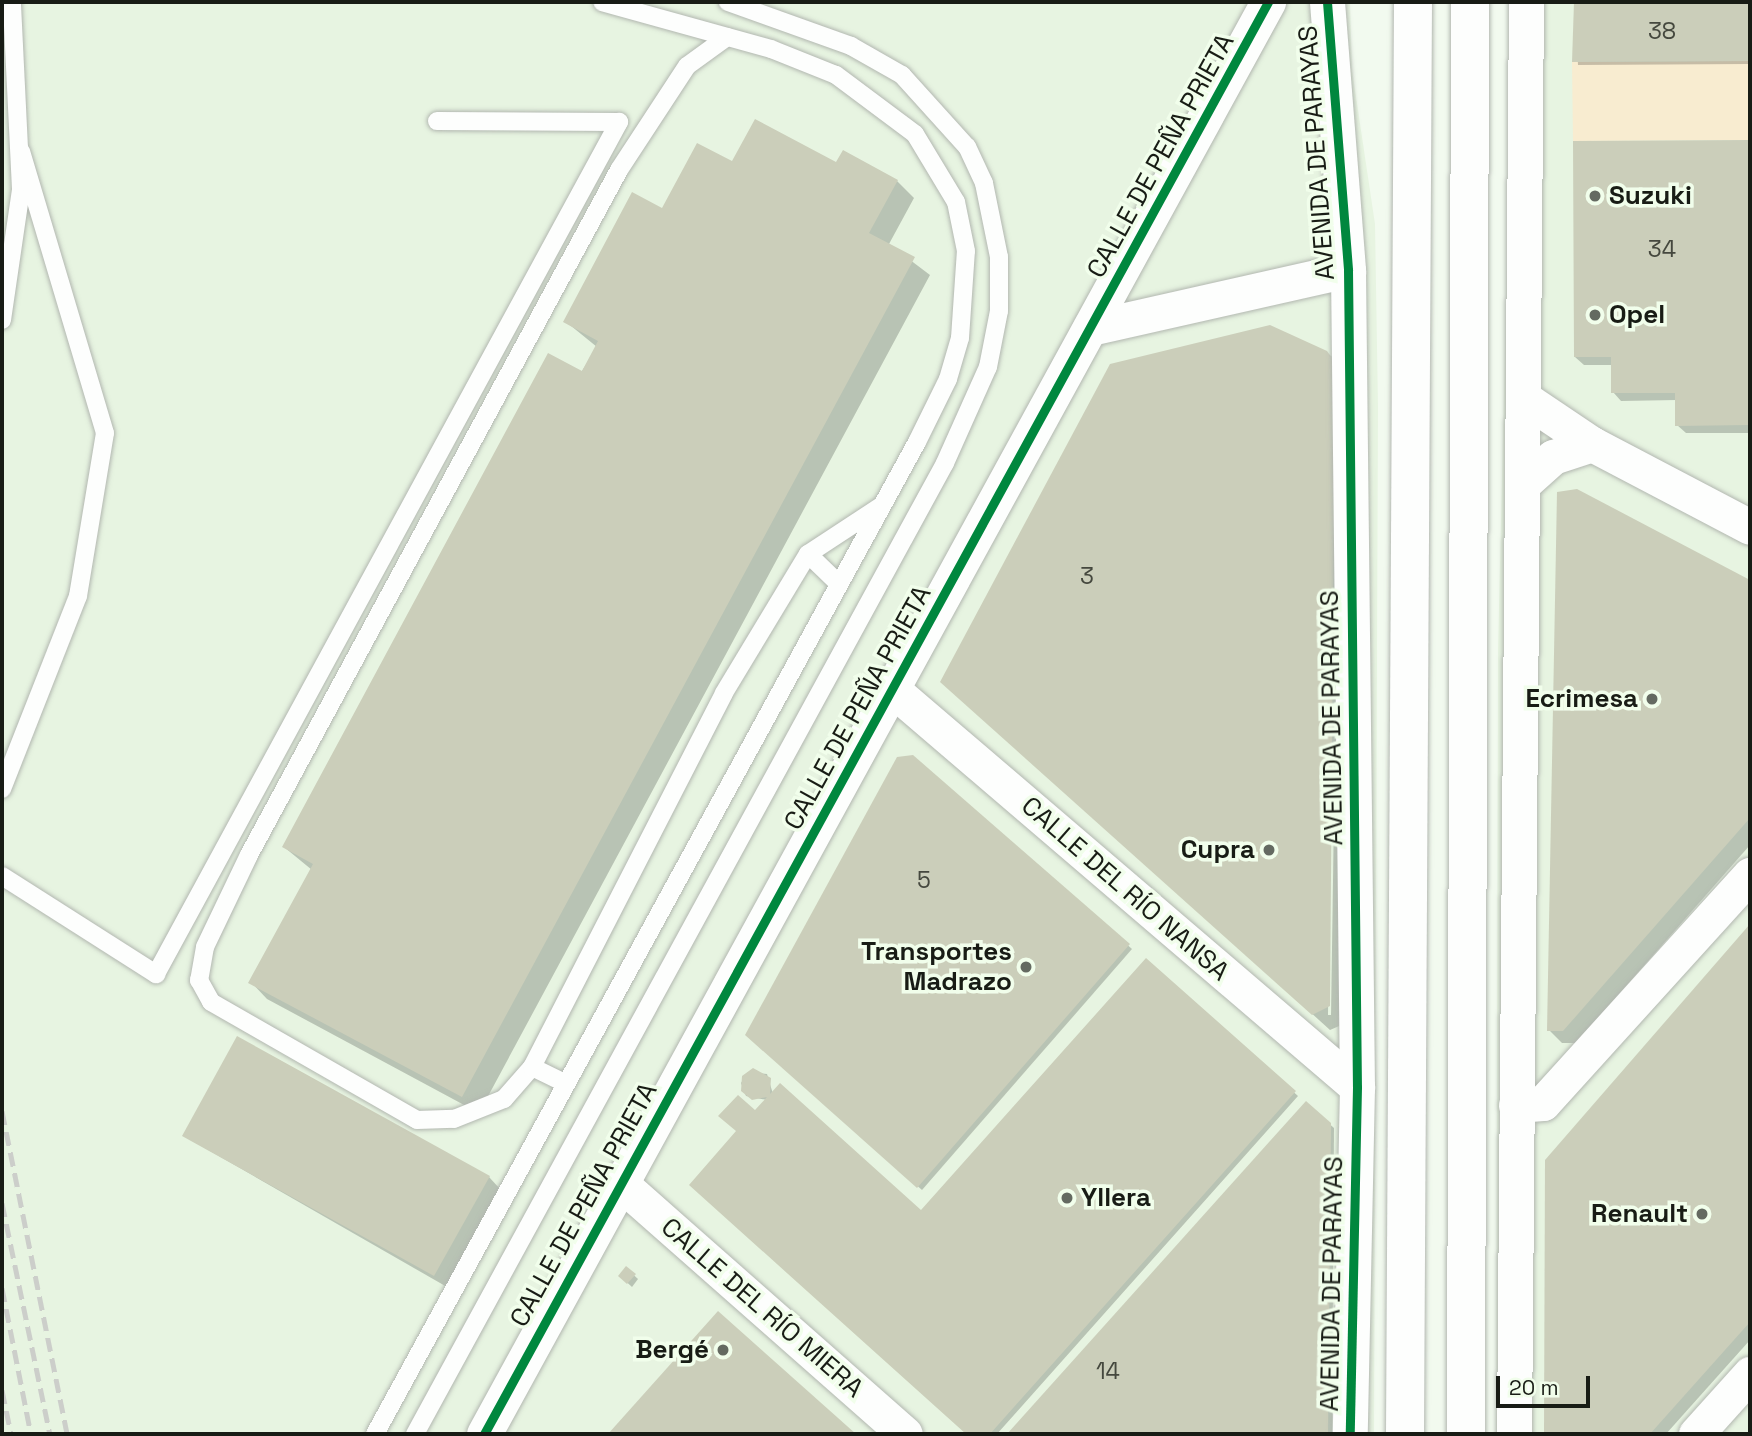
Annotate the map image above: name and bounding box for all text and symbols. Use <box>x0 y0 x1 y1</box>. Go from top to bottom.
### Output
house number: 38 <box>1648 17 1676 45</box>
street label: AVENIDA DE PARAYAS <box>1293 25 1341 281</box>
street label: CALLE DE PEÑA PRIETA <box>1081 28 1241 284</box>
place label: Suzuki <box>1609 180 1692 212</box>
marker: Suzuki <box>1587 188 1603 204</box>
house number: 34 <box>1648 235 1676 263</box>
place label: Opel <box>1609 299 1665 331</box>
marker: Opel <box>1587 307 1603 323</box>
house number: 3 <box>1080 562 1094 590</box>
street label: CALLE DE PEÑA PRIETA <box>778 580 938 836</box>
street label: AVENIDA DE PARAYAS <box>1314 590 1350 846</box>
place label: Ecrimesa <box>1525 683 1638 715</box>
marker: Ecrimesa <box>1644 691 1660 707</box>
street label: CALLE DEL RÍO NANSA <box>1015 790 1235 988</box>
place label: Cupra <box>1181 834 1255 866</box>
marker: Cupra <box>1261 842 1277 858</box>
house number: 5 <box>917 866 931 894</box>
place label: Transportes Madrazo <box>861 936 1012 998</box>
marker: Transportes Madrazo <box>1018 959 1034 975</box>
street label: CALLE DE PEÑA PRIETA <box>504 1077 664 1333</box>
street label: AVENIDA DE PARAYAS <box>1314 1156 1350 1412</box>
place label: Yllera <box>1081 1182 1151 1214</box>
marker: Yllera <box>1059 1190 1075 1206</box>
place label: Renault <box>1591 1198 1688 1230</box>
marker: Renault <box>1694 1206 1710 1222</box>
street label: CALLE DEL RÍO MIERA <box>654 1211 870 1405</box>
place label: Bergé <box>635 1334 709 1366</box>
marker: Bergé <box>715 1342 731 1358</box>
house number: 14 <box>1096 1357 1120 1385</box>
scale bar <box>1500 1362 1594 1406</box>
text: 20 m <box>1509 1374 1559 1401</box>

